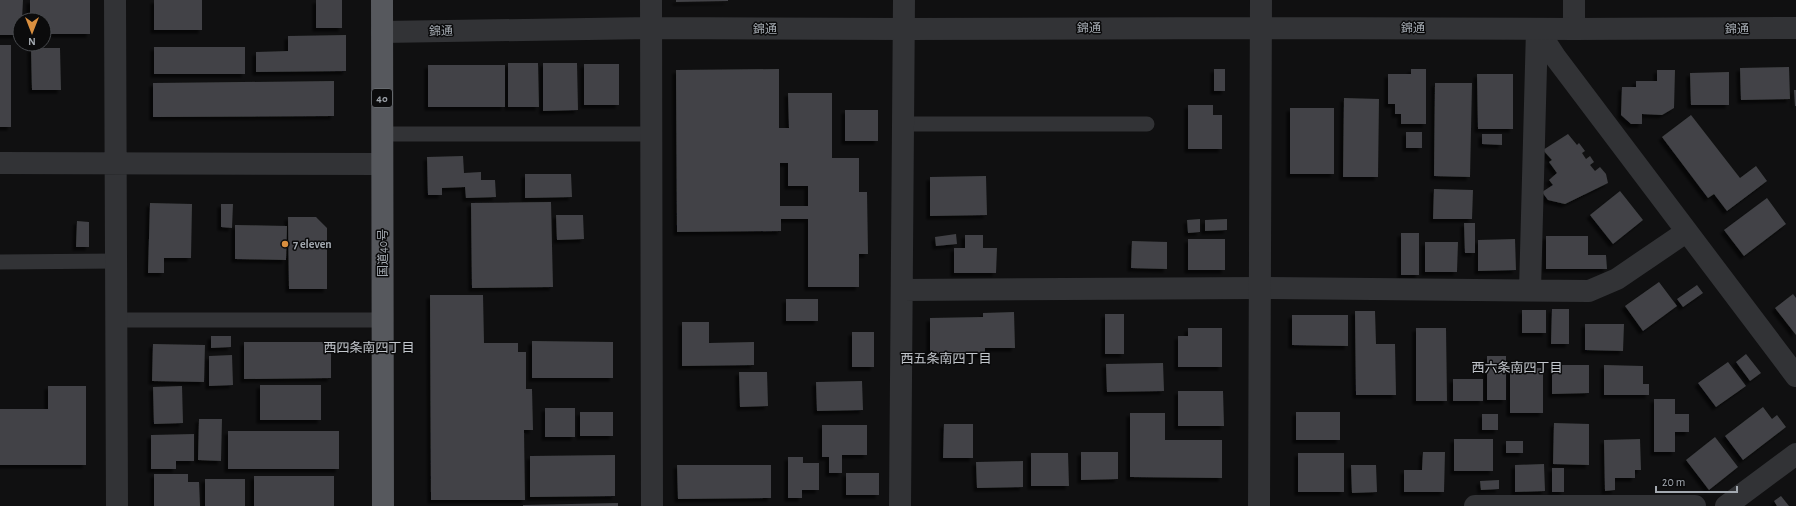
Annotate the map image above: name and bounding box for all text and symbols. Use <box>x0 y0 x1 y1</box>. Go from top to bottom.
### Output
north arrow <box>12 12 52 52</box>
street label: 錦通 <box>1077 21 1101 34</box>
street label: 錦通 <box>1401 21 1425 34</box>
street label: 錦通 <box>753 22 777 35</box>
street label: 錦通 <box>1725 22 1749 35</box>
street label: 錦通 <box>429 24 453 37</box>
text: N <box>28 36 36 47</box>
road number: 40 <box>372 89 392 107</box>
street label: 国道40号 <box>376 229 389 277</box>
place label: 7 eleven <box>293 238 332 250</box>
marker: 7 eleven <box>280 239 290 249</box>
district label: 西四条南四丁目 <box>323 340 415 355</box>
district label: 西五条南四丁目 <box>900 351 992 366</box>
district label: 西六条南四丁目 <box>1471 360 1563 375</box>
scale bar <box>1656 468 1737 494</box>
text: 20 m <box>1662 476 1685 488</box>

